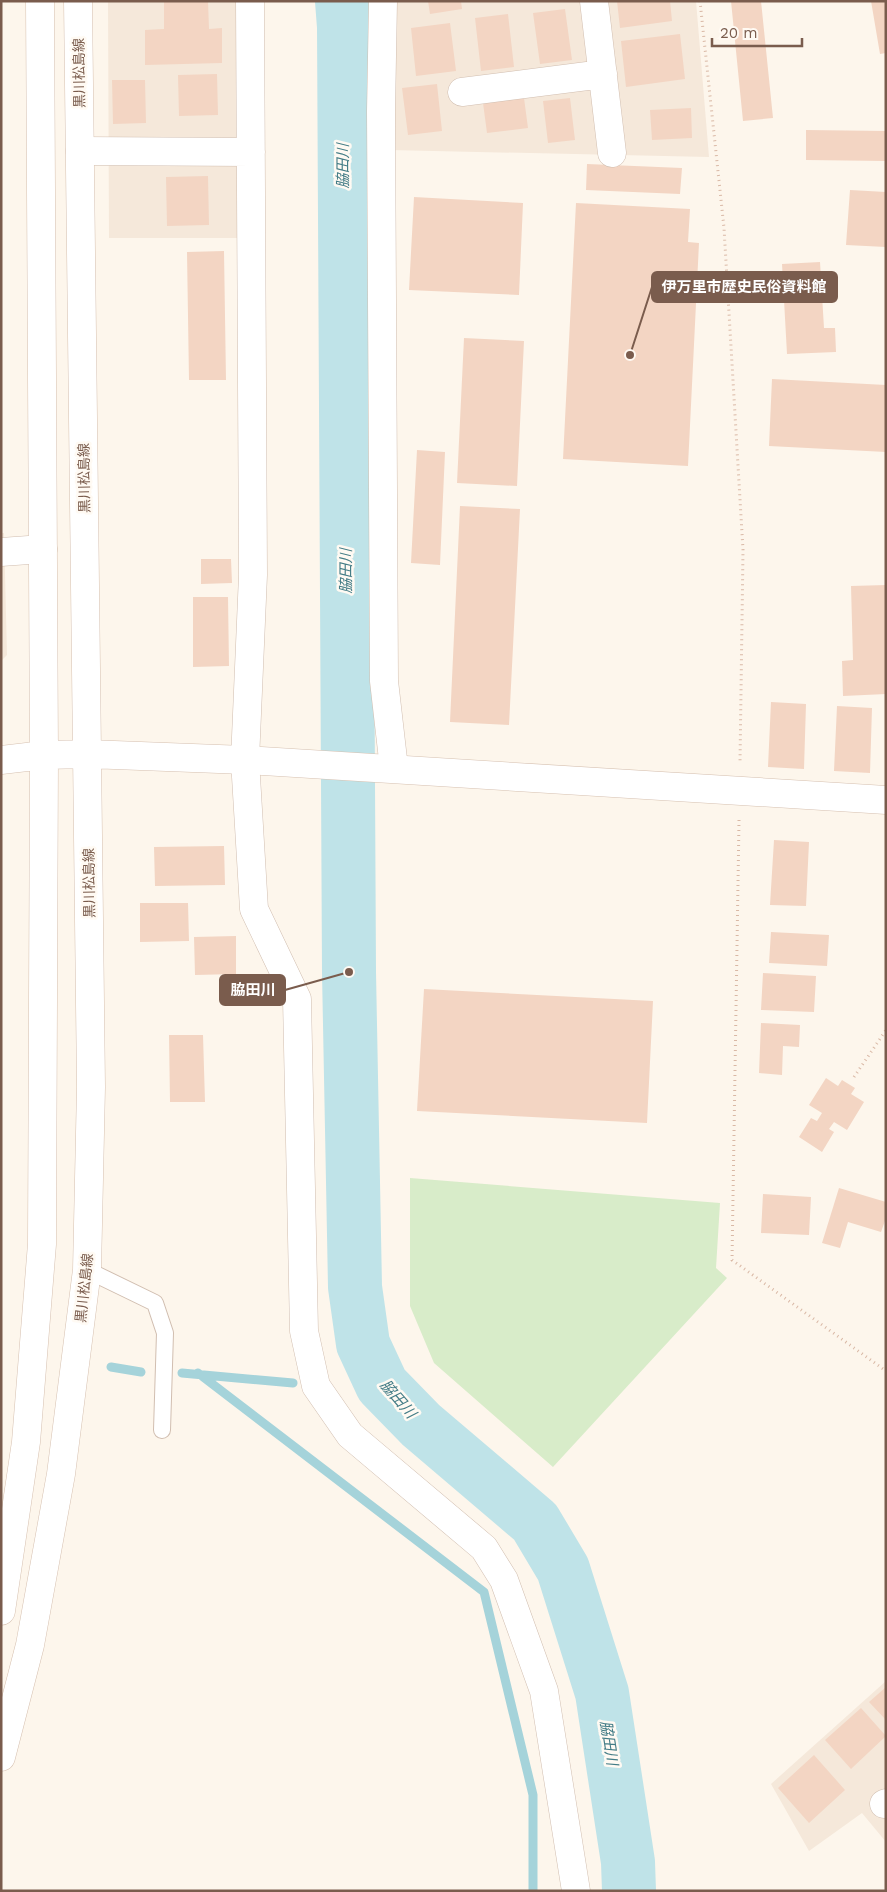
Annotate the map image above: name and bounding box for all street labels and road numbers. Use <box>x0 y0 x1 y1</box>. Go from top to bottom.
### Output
street label: 黒川松島線 <box>70 38 88 108</box>
street label: 黒川松島線 <box>75 443 93 513</box>
street label: 黒川松島線 <box>80 848 98 918</box>
street label: 黒川松島線 <box>72 1252 96 1324</box>

